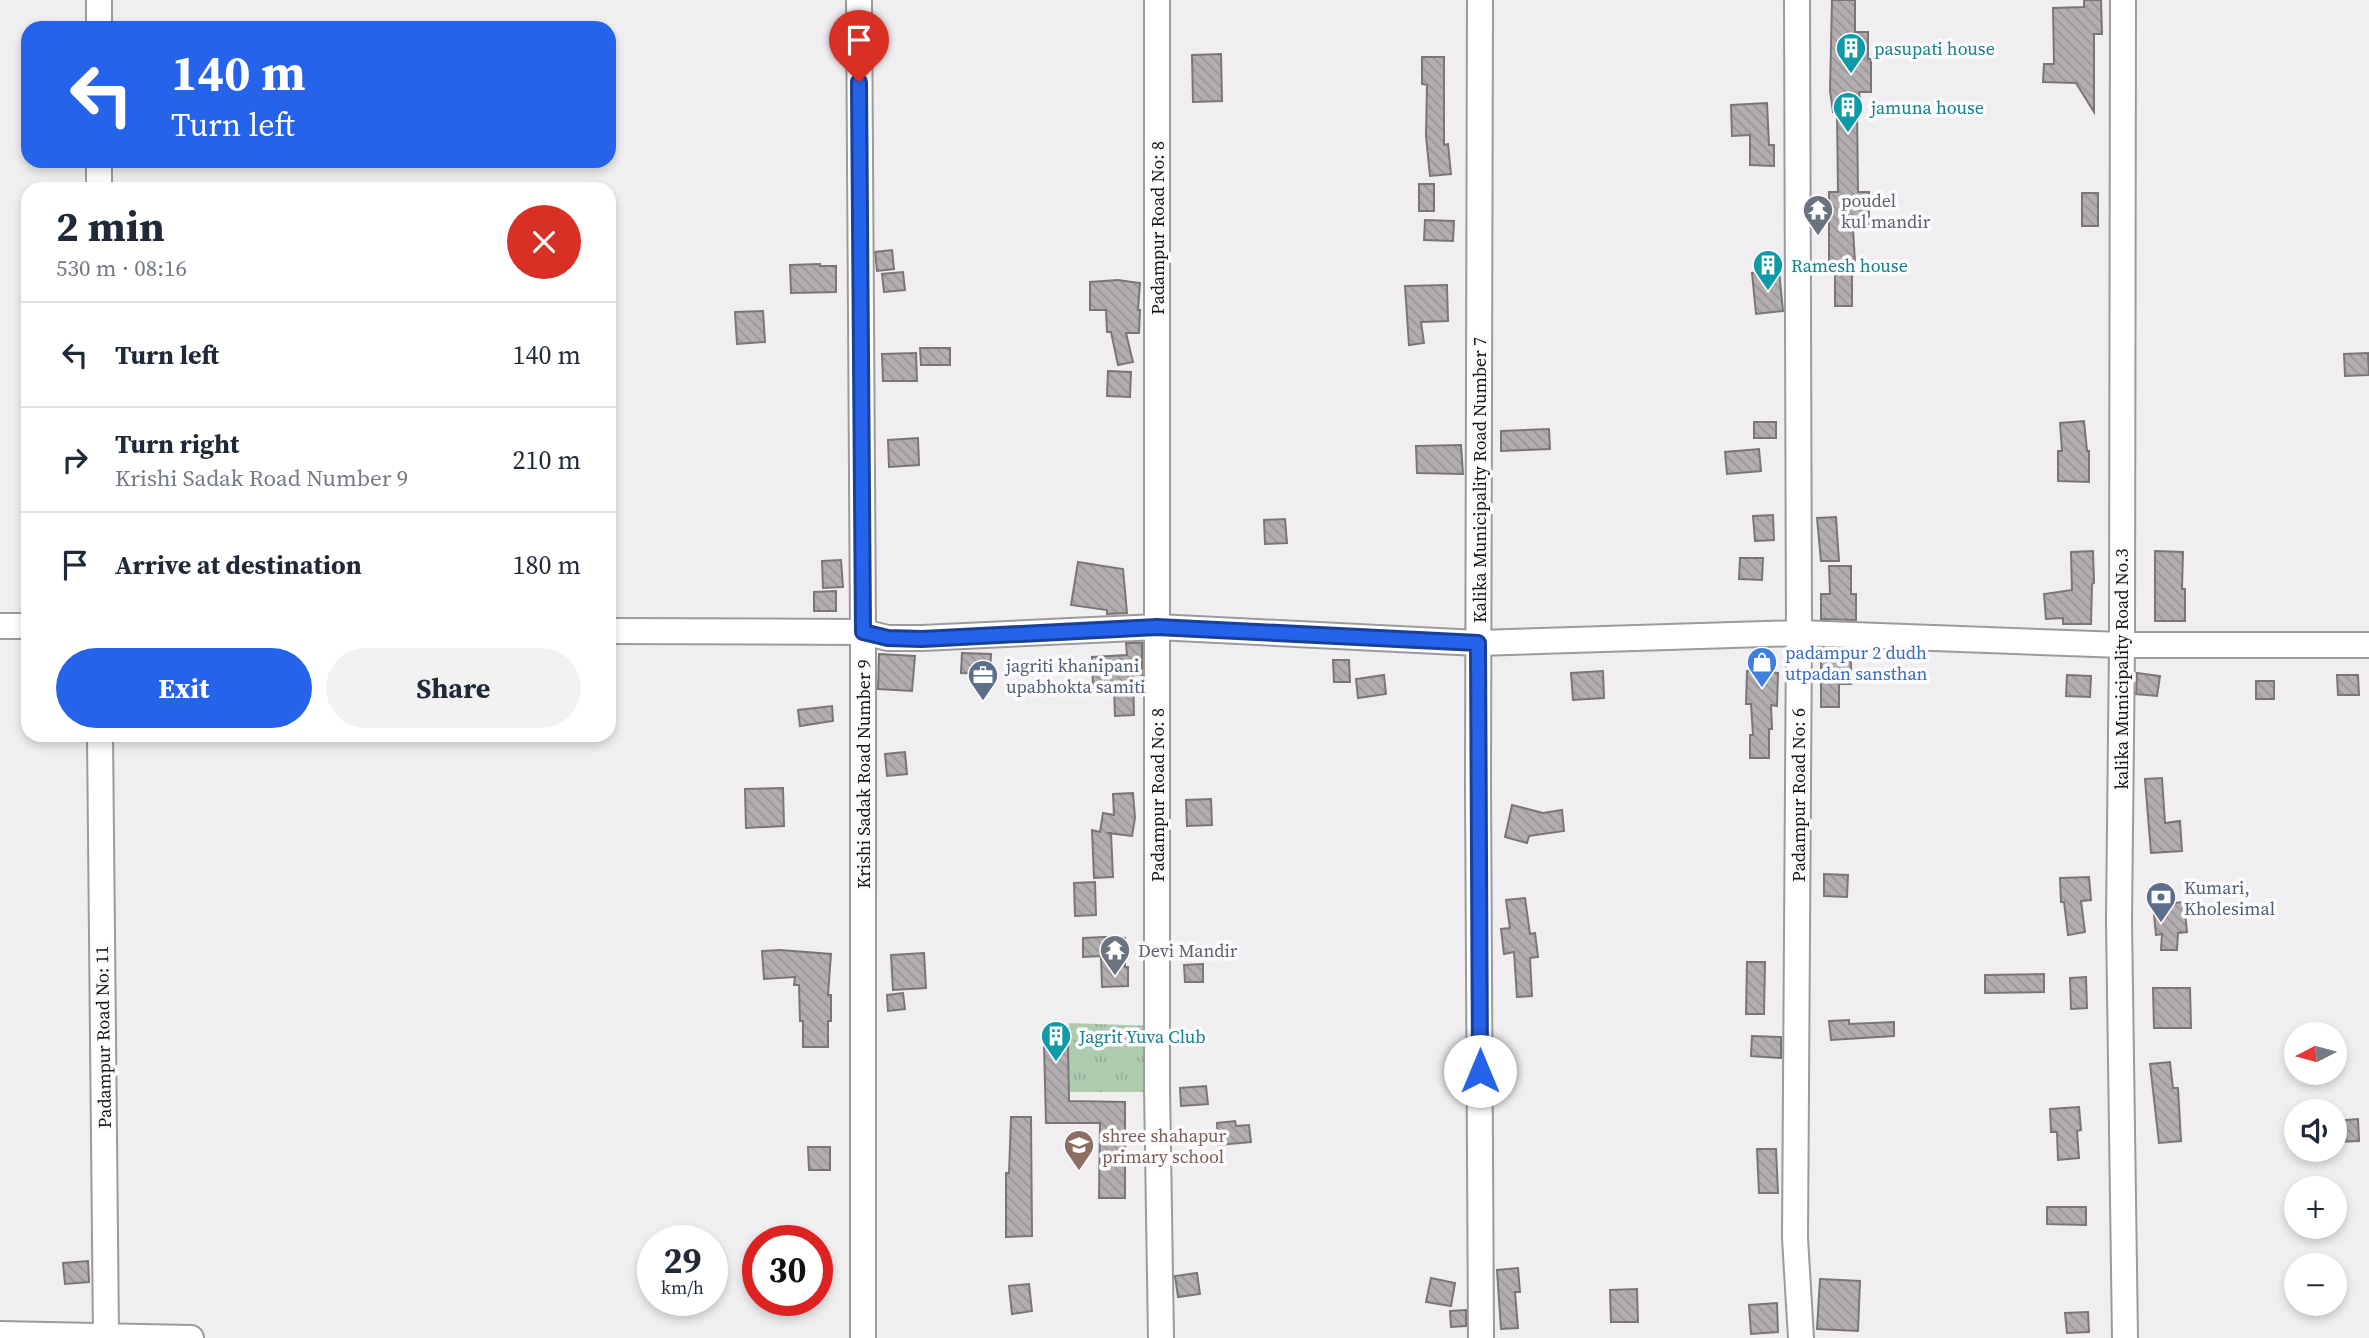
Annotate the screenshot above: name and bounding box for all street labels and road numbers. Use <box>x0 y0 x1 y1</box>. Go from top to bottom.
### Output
street label: Padampur Road No: 8 <box>1145 141 1170 315</box>
street label: Kalika Municipality Road Number 7 <box>1467 337 1492 623</box>
street label: kalika Municipality Road No.3 <box>2109 548 2134 790</box>
street label: Krishi Sadak Road Number 9 <box>851 659 876 889</box>
street label: Padampur Road No: 8 <box>1145 708 1170 882</box>
street label: Padampur Road No: 6 <box>1786 708 1811 882</box>
street label: Padampur Road No: 11 <box>89 945 117 1129</box>

